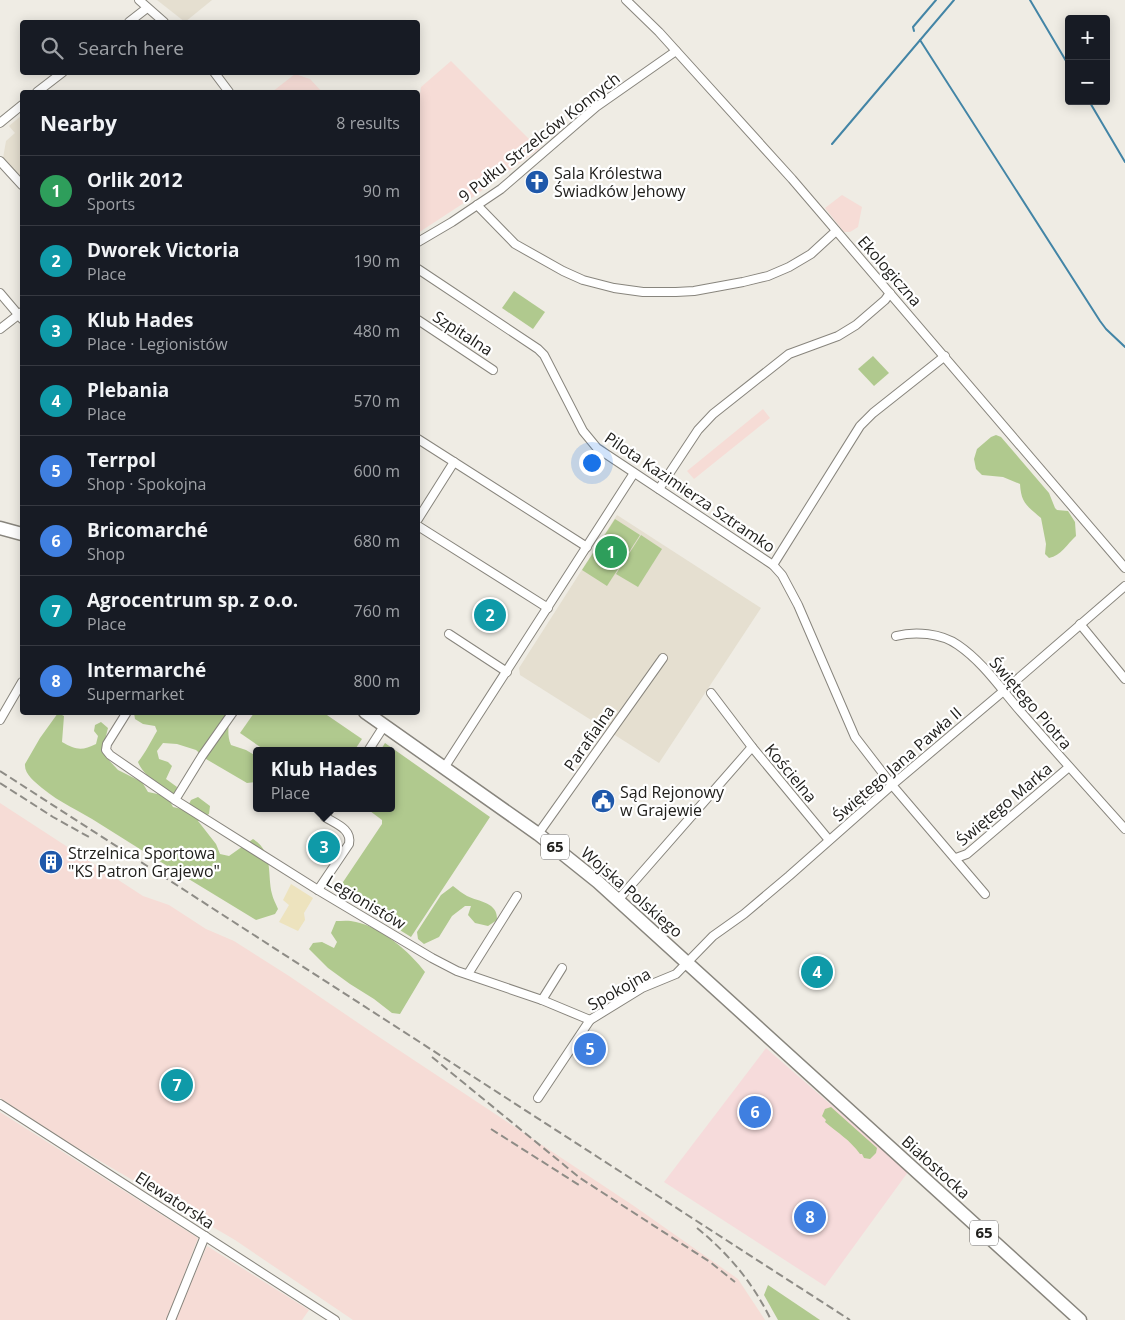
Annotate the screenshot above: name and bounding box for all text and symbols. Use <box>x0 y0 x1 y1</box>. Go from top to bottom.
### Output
map controls <box>1065 15 1110 105</box>
button: + <box>1065 15 1110 60</box>
search box <box>20 20 420 75</box>
icon: search <box>38 34 66 62</box>
text: Search here <box>78 35 184 61</box>
button: − <box>1065 60 1110 105</box>
street label: 9 Pułku Strzelców Konnych <box>454 67 624 207</box>
text: Nearby <box>40 109 117 137</box>
text: 8 results <box>336 112 400 134</box>
place label: Sala Królestwa Świadków Jehowy <box>554 162 687 202</box>
text: Orlik 2012 <box>87 167 183 193</box>
church icon: Sala Królestwa Świadków Jehowy <box>524 169 550 195</box>
text: 1 <box>51 180 61 202</box>
text: 90 m <box>363 180 400 202</box>
text: Sports <box>87 193 135 215</box>
street label: Ekologiczna <box>853 231 927 311</box>
text: Dworek Victoria <box>87 237 240 263</box>
text: 2 <box>51 250 61 272</box>
text: 190 m <box>354 250 400 272</box>
text: Place <box>87 263 126 285</box>
street label: Szpitalna <box>429 305 497 361</box>
text: Klub Hades <box>87 307 194 333</box>
text: 3 <box>51 320 61 342</box>
text: 480 m <box>354 320 400 342</box>
text: Place · Legionistów <box>87 333 228 355</box>
text: Plebania <box>87 377 169 403</box>
text: 4 <box>51 390 61 412</box>
text: 570 m <box>354 390 400 412</box>
text: Place <box>87 403 126 425</box>
street label: Pilota Kazimierza Sztramko <box>600 427 780 557</box>
text: Terrpol <box>87 447 156 473</box>
your location <box>579 450 605 476</box>
text: 5 <box>51 460 61 482</box>
text: 600 m <box>354 460 400 482</box>
text: Shop · Spokojna <box>87 473 206 495</box>
text: Bricomarché <box>87 517 208 543</box>
text: 6 <box>51 530 61 552</box>
text: 680 m <box>354 530 400 552</box>
pin: 1 <box>595 533 627 571</box>
text: Shop <box>87 543 125 565</box>
text: Agrocentrum sp. z o.o. <box>87 587 298 613</box>
pin: 2 <box>474 596 506 634</box>
text: 7 <box>51 600 61 622</box>
text: 760 m <box>354 600 400 622</box>
text: Place <box>87 613 126 635</box>
street label: Świętego Piotra <box>985 652 1077 754</box>
text: Intermarché <box>87 657 206 683</box>
text: 8 <box>51 670 61 692</box>
text: 800 m <box>354 670 400 692</box>
text: Supermarket <box>87 683 184 705</box>
street label: Parafialna <box>558 701 620 775</box>
street label: Świętego Jana Pawła II <box>828 702 966 826</box>
street label: Kościelna <box>760 739 822 807</box>
popup <box>253 747 395 812</box>
text: Klub Hades <box>271 756 377 782</box>
street label: Świętego Marka <box>952 757 1056 851</box>
place label: Sąd Rejonowy w Grajewie <box>620 781 725 821</box>
text: Place <box>271 782 310 804</box>
public building icon: Sąd Rejonowy w Grajewie <box>590 788 616 814</box>
pin: 3 <box>308 828 340 866</box>
road number: 65 <box>541 834 569 860</box>
place label: Strzelnica Sportowa "KS Patron Grajewo" <box>68 842 220 882</box>
street label: Wojska Polskiego <box>576 842 688 942</box>
building icon: Strzelnica Sportowa "KS Patron Grajewo" <box>38 849 64 875</box>
street label: Legionistów <box>322 870 410 935</box>
pin: 4 <box>801 953 833 991</box>
street label: Spokojna <box>584 963 654 1015</box>
pin: 5 <box>574 1030 606 1068</box>
pin: 7 <box>161 1066 193 1104</box>
pin: 6 <box>739 1093 771 1131</box>
street label: Białostocka <box>897 1130 975 1204</box>
street label: Elewatorska <box>131 1166 219 1234</box>
pin: 8 <box>794 1198 826 1236</box>
road number: 65 <box>970 1220 998 1246</box>

